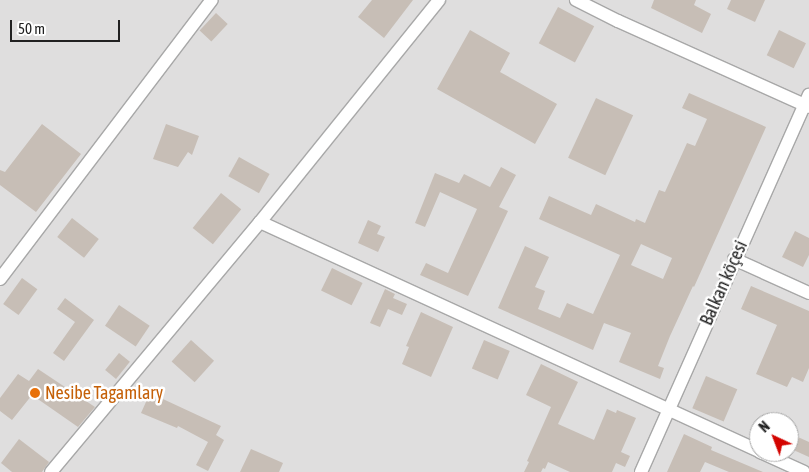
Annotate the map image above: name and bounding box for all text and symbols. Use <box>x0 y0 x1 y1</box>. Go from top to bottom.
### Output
scale bar <box>12 10 122 42</box>
text: 50 m <box>18 20 45 37</box>
street label: Balkan köçesi <box>696 237 752 329</box>
place label: Nesibe Tagamlary <box>45 382 163 404</box>
marker: Nesibe Tagamlary <box>29 387 41 399</box>
north arrow <box>749 412 799 462</box>
text: N <box>756 418 773 435</box>

